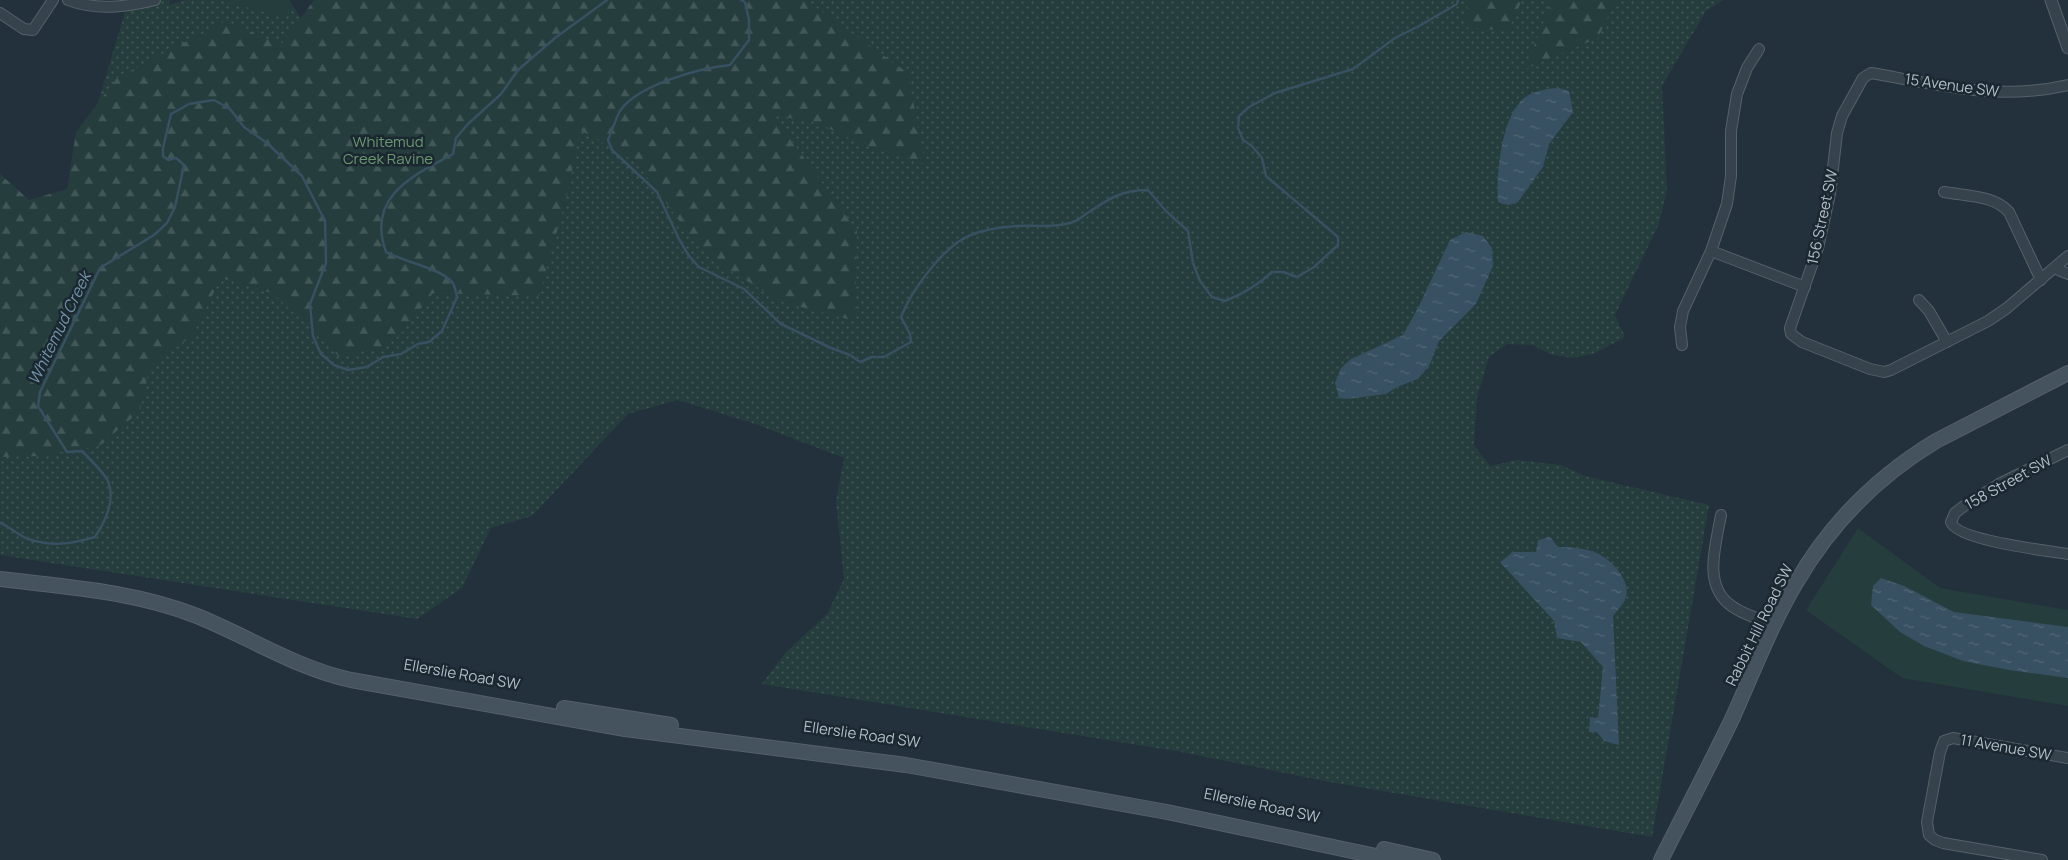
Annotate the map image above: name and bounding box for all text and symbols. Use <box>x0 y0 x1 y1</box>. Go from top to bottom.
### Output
street label: 15 Avenue SW <box>1904 68 2000 102</box>
park label: Whitemud Creek Ravine <box>343 131 433 169</box>
street label: 156 Street SW <box>1802 167 1842 267</box>
water label: Whitemud Creek <box>22 266 97 388</box>
street label: 158 Street SW <box>1961 449 2055 515</box>
street label: Rabbit Hill Road SW <box>1720 560 1798 690</box>
street label: Ellerslie Road SW <box>402 653 522 695</box>
street label: Ellerslie Road SW <box>802 715 922 753</box>
street label: 11 Avenue SW <box>1959 729 2053 765</box>
street label: Ellerslie Road SW <box>1202 783 1322 827</box>

